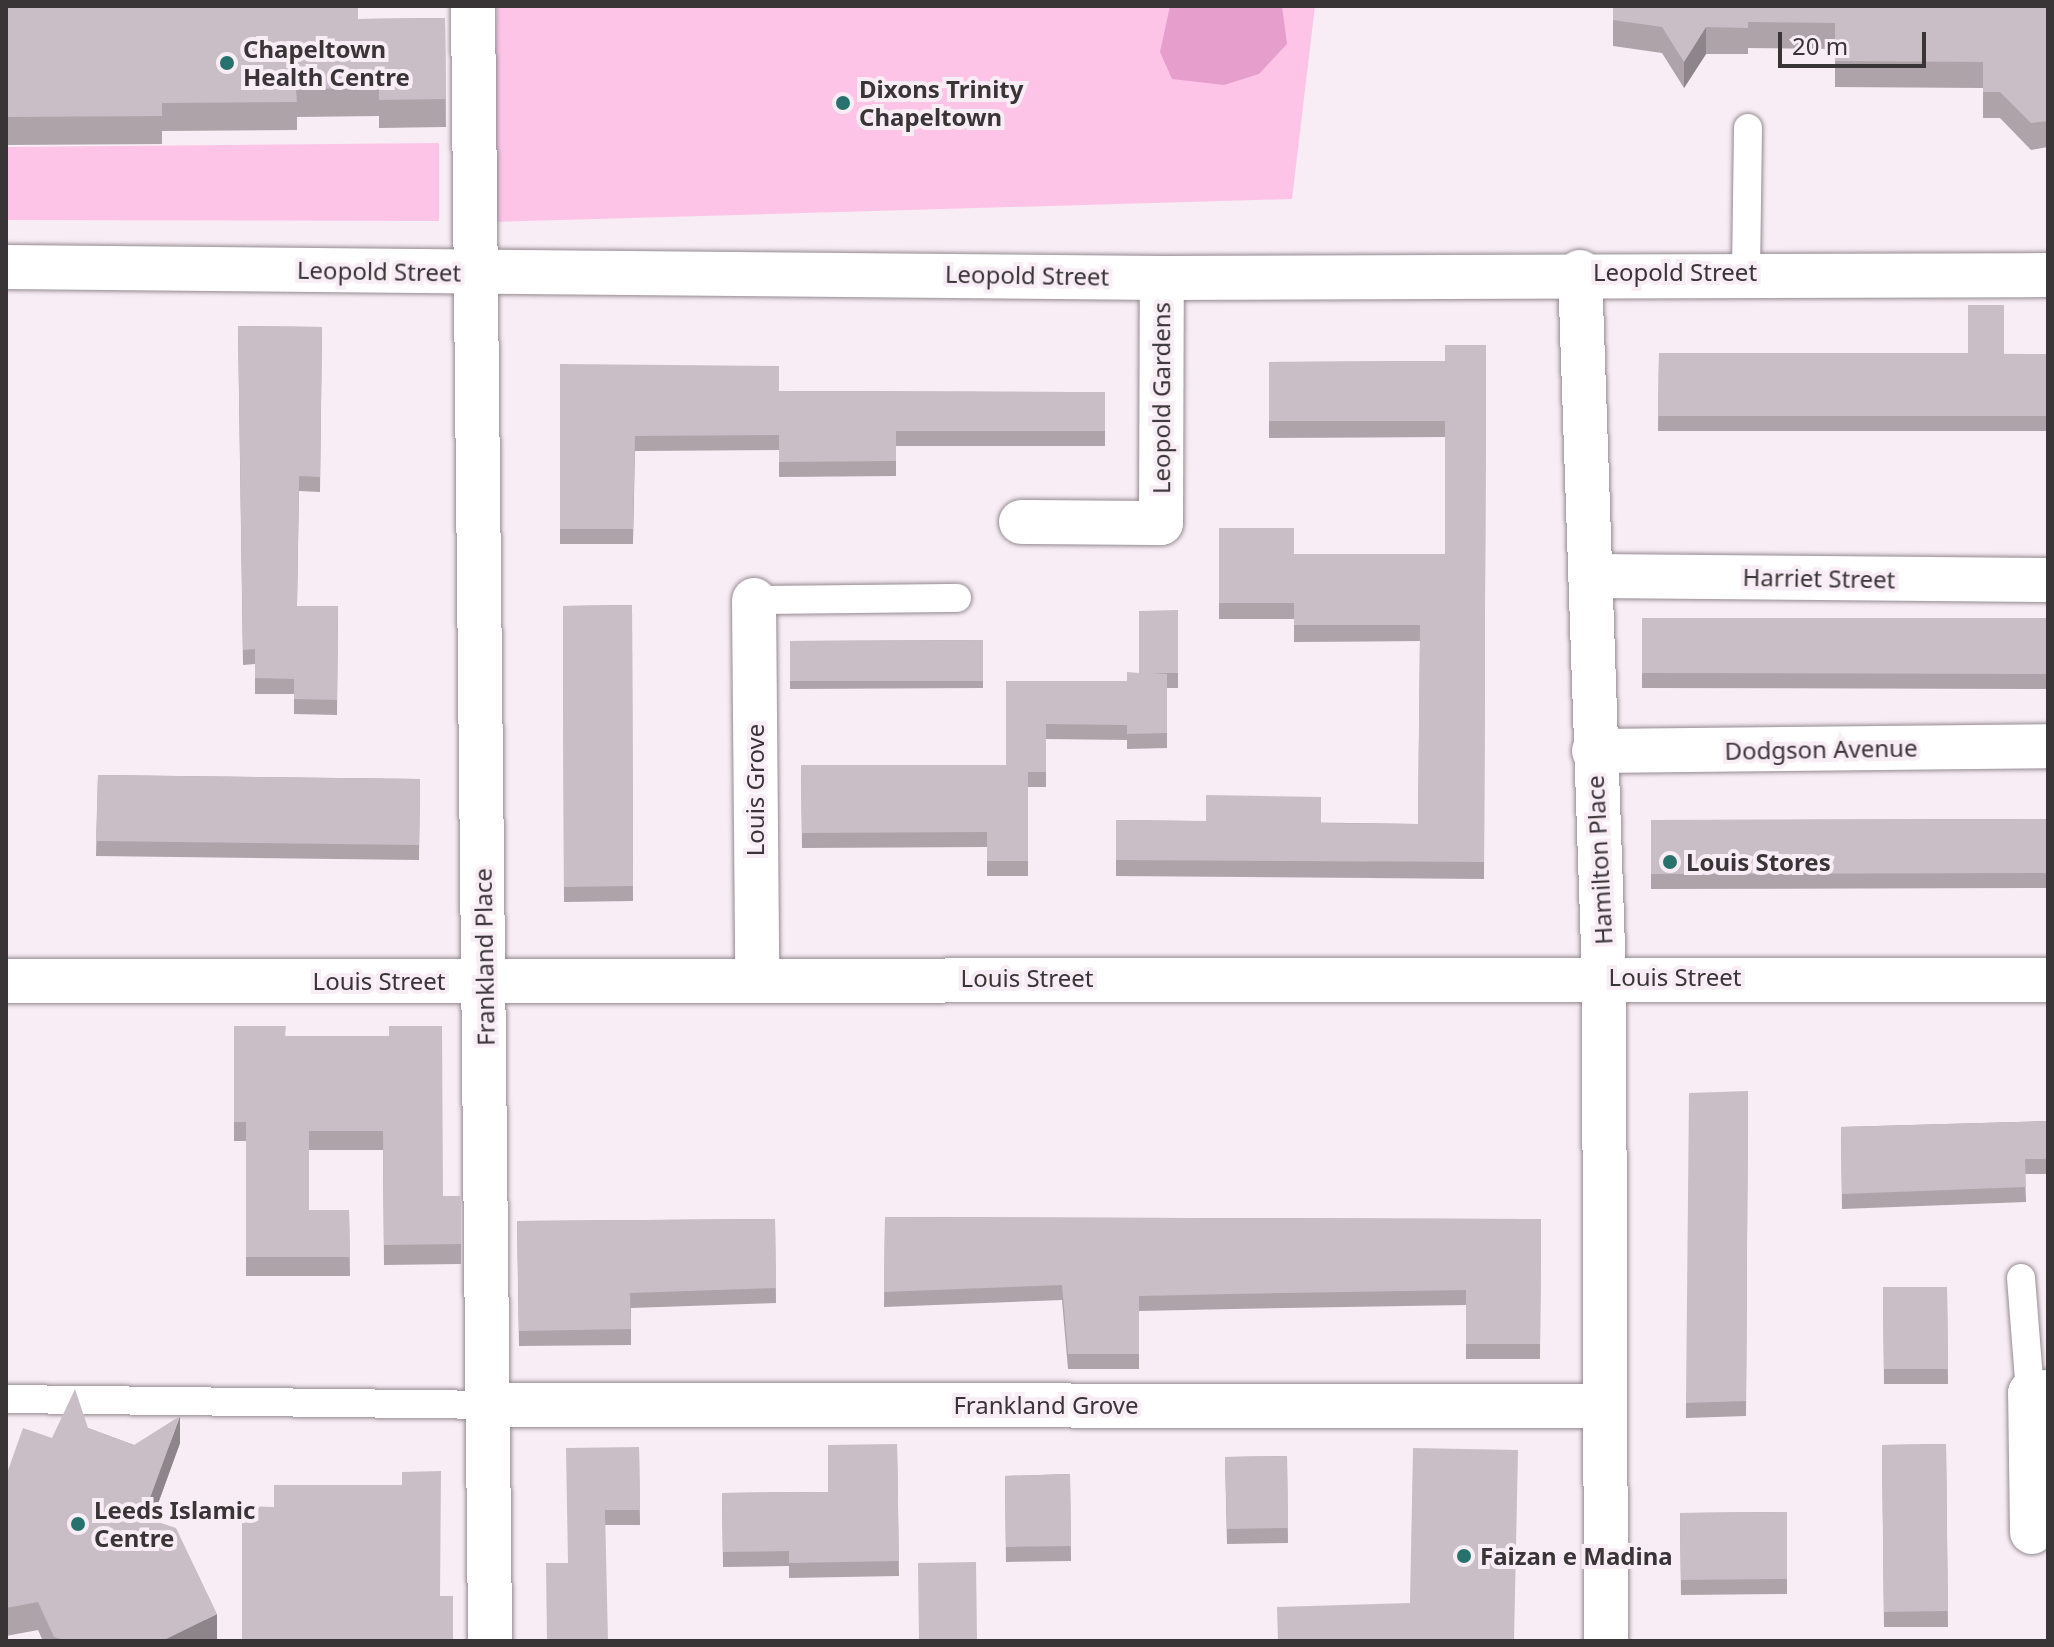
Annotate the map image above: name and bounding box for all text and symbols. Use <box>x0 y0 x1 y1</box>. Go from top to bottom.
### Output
scale bar <box>1782 16 1930 66</box>
text: 20 m <box>1792 29 1848 62</box>
place label: Chapeltown Health Centre <box>243 35 410 91</box>
marker: Chapeltown Health Centre <box>218 54 236 72</box>
place label: Dixons Trinity Chapeltown <box>859 75 1023 131</box>
marker: Dixons Trinity Chapeltown <box>834 94 852 112</box>
street label: Leopold Street <box>297 255 461 287</box>
street label: Leopold Street <box>1593 258 1757 286</box>
street label: Leopold Street <box>945 259 1109 291</box>
street label: Leopold Gardens <box>1147 302 1175 494</box>
street label: Harriet Street <box>1742 562 1896 594</box>
street label: Louis Grove <box>741 724 769 856</box>
street label: Dodgson Avenue <box>1724 733 1918 765</box>
street label: Hamilton Place <box>1580 775 1618 945</box>
place label: Louis Stores <box>1686 848 1831 876</box>
marker: Louis Stores <box>1661 853 1679 871</box>
street label: Frankland Place <box>468 868 500 1046</box>
street label: Louis Street <box>1609 963 1741 991</box>
street label: Louis Street <box>961 964 1093 992</box>
street label: Louis Street <box>313 967 445 995</box>
street label: Frankland Grove <box>953 1391 1139 1419</box>
place label: Leeds Islamic Centre <box>94 1496 255 1552</box>
marker: Leeds Islamic Centre <box>69 1515 87 1533</box>
place label: Faizan e Madina <box>1480 1542 1673 1570</box>
marker: Faizan e Madina <box>1455 1547 1473 1565</box>

